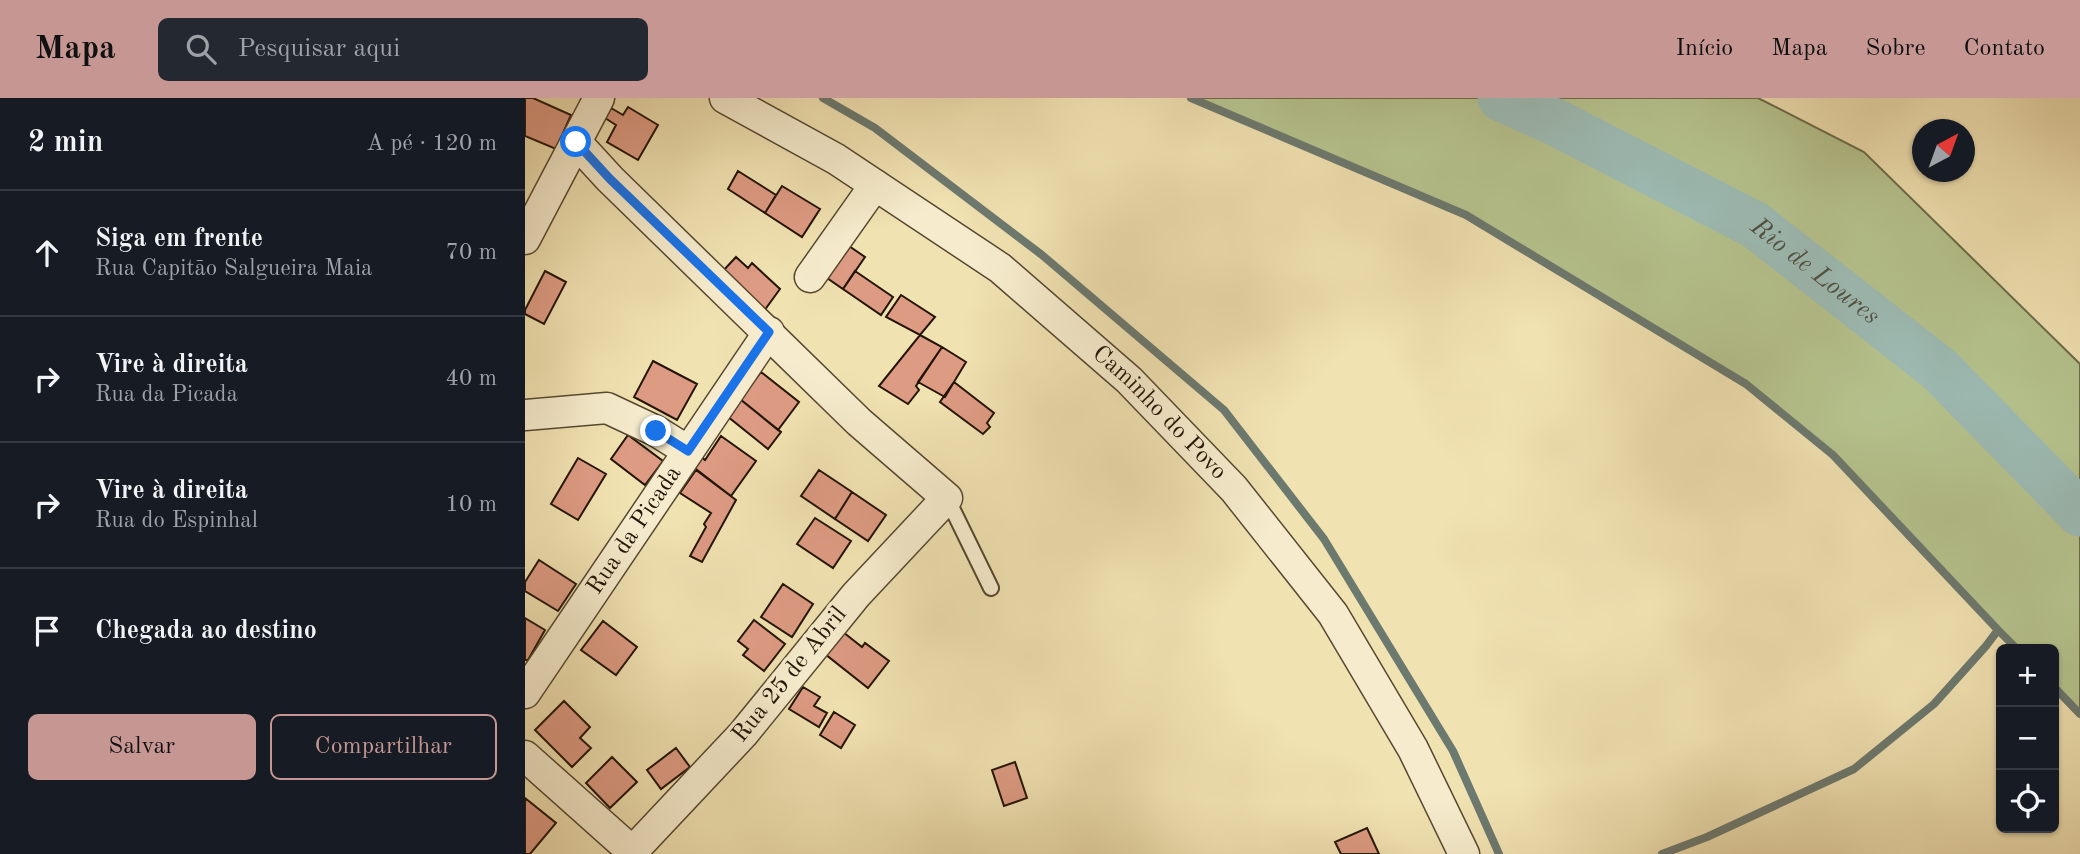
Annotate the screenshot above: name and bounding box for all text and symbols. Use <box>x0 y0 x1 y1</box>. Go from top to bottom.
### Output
search box <box>158 18 648 81</box>
icon: search <box>182 30 220 68</box>
text: Mapa <box>35 33 116 66</box>
text: Pesquisar aqui <box>238 36 400 62</box>
text: Início <box>1676 37 1733 61</box>
text: Mapa <box>1771 37 1828 61</box>
text: Sobre <box>1866 37 1925 61</box>
text: Contato <box>1963 37 2045 61</box>
north arrow <box>1912 119 1975 182</box>
route start <box>560 126 591 157</box>
text: 2 min <box>28 128 103 158</box>
text: A pé · 120 m <box>366 132 497 155</box>
water label: Rio de Loures <box>1745 213 1884 330</box>
text: Siga em frente <box>95 226 263 252</box>
icon: ahead <box>28 234 66 272</box>
text: 70 m <box>446 241 497 264</box>
text: Rua Capitāo Salgueira Maia <box>95 257 372 280</box>
street label: Caminho do Povo <box>1087 342 1231 485</box>
text: Vire à direita <box>95 352 248 378</box>
icon: right <box>28 360 66 398</box>
text: 40 m <box>446 367 497 390</box>
text: Rua da Picada <box>95 383 238 406</box>
route end <box>640 415 671 446</box>
street label: Rua da Picada <box>583 462 687 599</box>
text: Vire à direita <box>95 478 248 504</box>
icon: right <box>28 486 66 524</box>
text: 10 m <box>446 493 497 516</box>
text: Rua do Espinhal <box>95 509 258 532</box>
street label: Rua 25 de Abril <box>728 603 852 747</box>
icon: arrive <box>28 612 66 650</box>
text: Chegada ao destino <box>95 618 317 644</box>
map controls <box>1996 644 2059 833</box>
button: + <box>1996 644 2059 707</box>
button: − <box>1996 707 2059 770</box>
button: Salvar <box>28 714 256 780</box>
button: Compartilhar <box>270 714 497 780</box>
button: locate <box>1996 770 2059 833</box>

